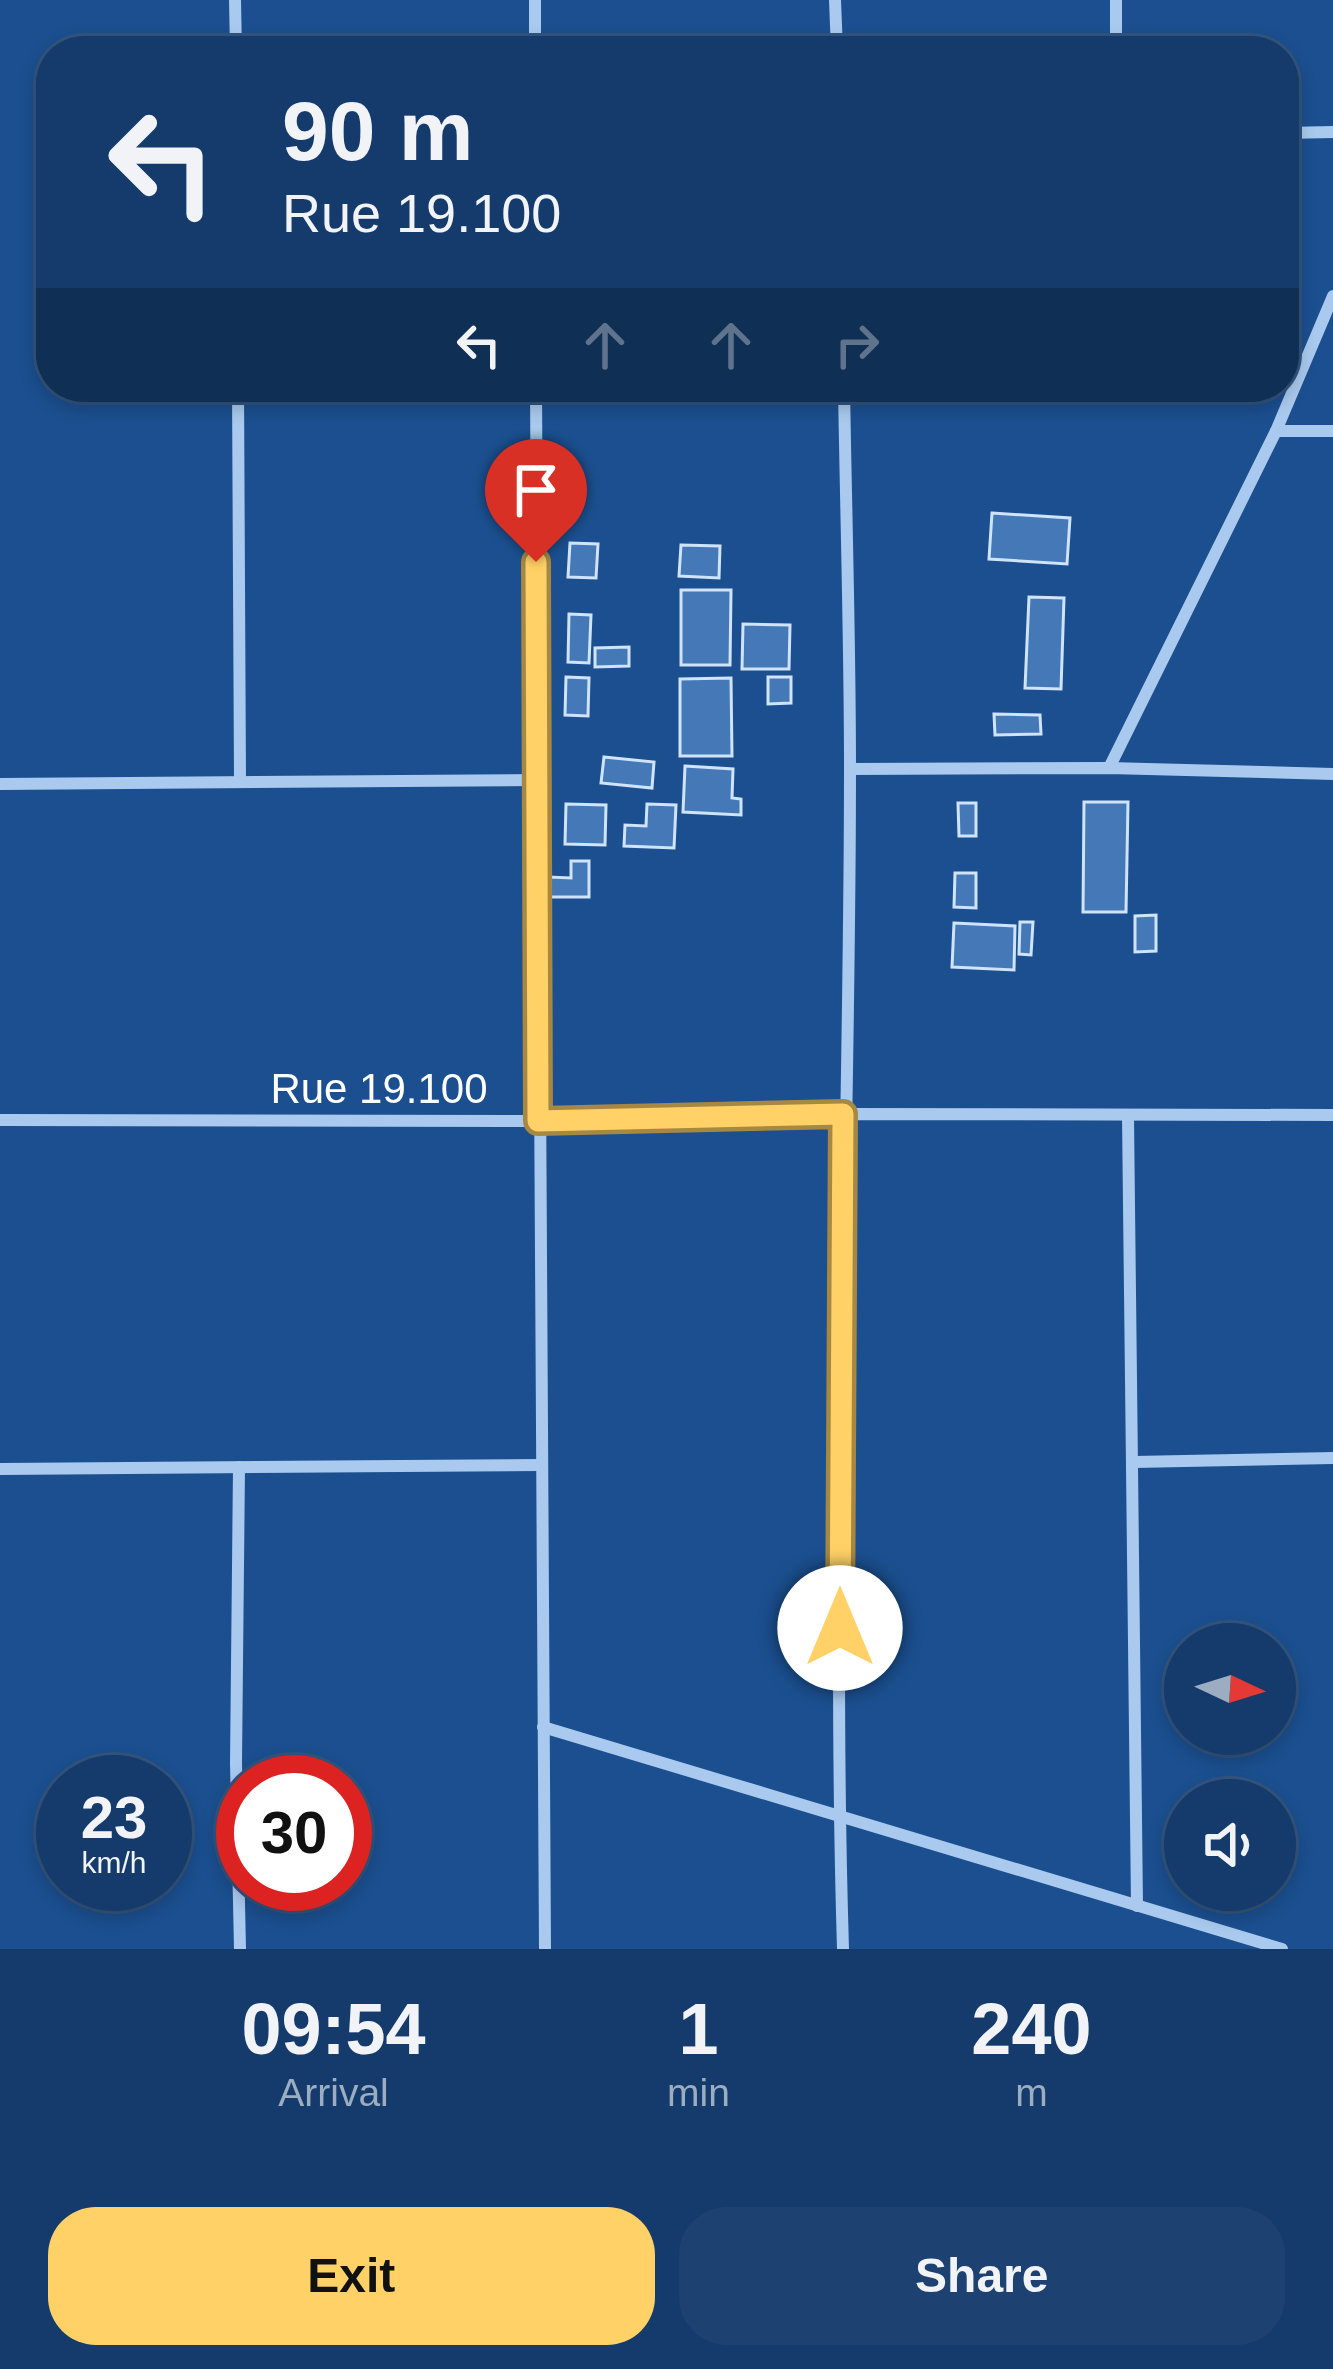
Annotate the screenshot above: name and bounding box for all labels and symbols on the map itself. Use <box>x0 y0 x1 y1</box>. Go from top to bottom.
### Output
pin <box>485 439 587 562</box>
street label: Rue 19.100 <box>270 1065 488 1112</box>
position arrow <box>777 1565 903 1691</box>
north arrow <box>1164 1623 1296 1755</box>
speed limit sign: 30 <box>216 1755 372 1911</box>

